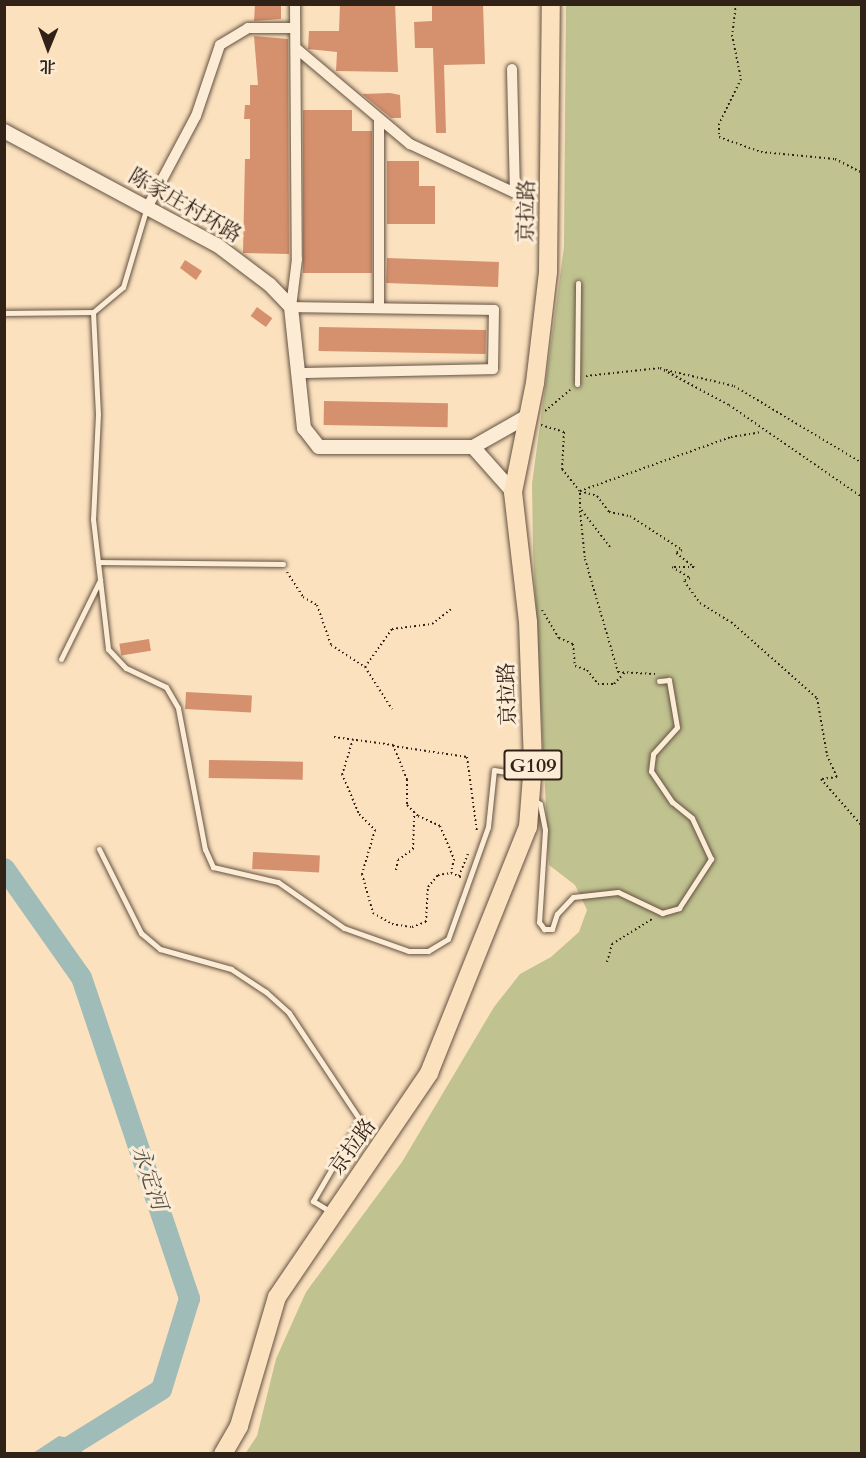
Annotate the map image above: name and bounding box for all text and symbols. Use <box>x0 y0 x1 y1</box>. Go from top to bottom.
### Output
north arrow <box>18 18 78 78</box>
text: 北 <box>39 55 56 77</box>
street label: 陈家庄村环路 <box>124 164 246 248</box>
street label: 京拉路 <box>514 179 540 243</box>
street label: 京拉路 <box>494 662 522 726</box>
road number: G109 <box>503 748 563 782</box>
street label: 京拉路 <box>324 1114 382 1180</box>
water label: 永定河 <box>126 1143 172 1213</box>

